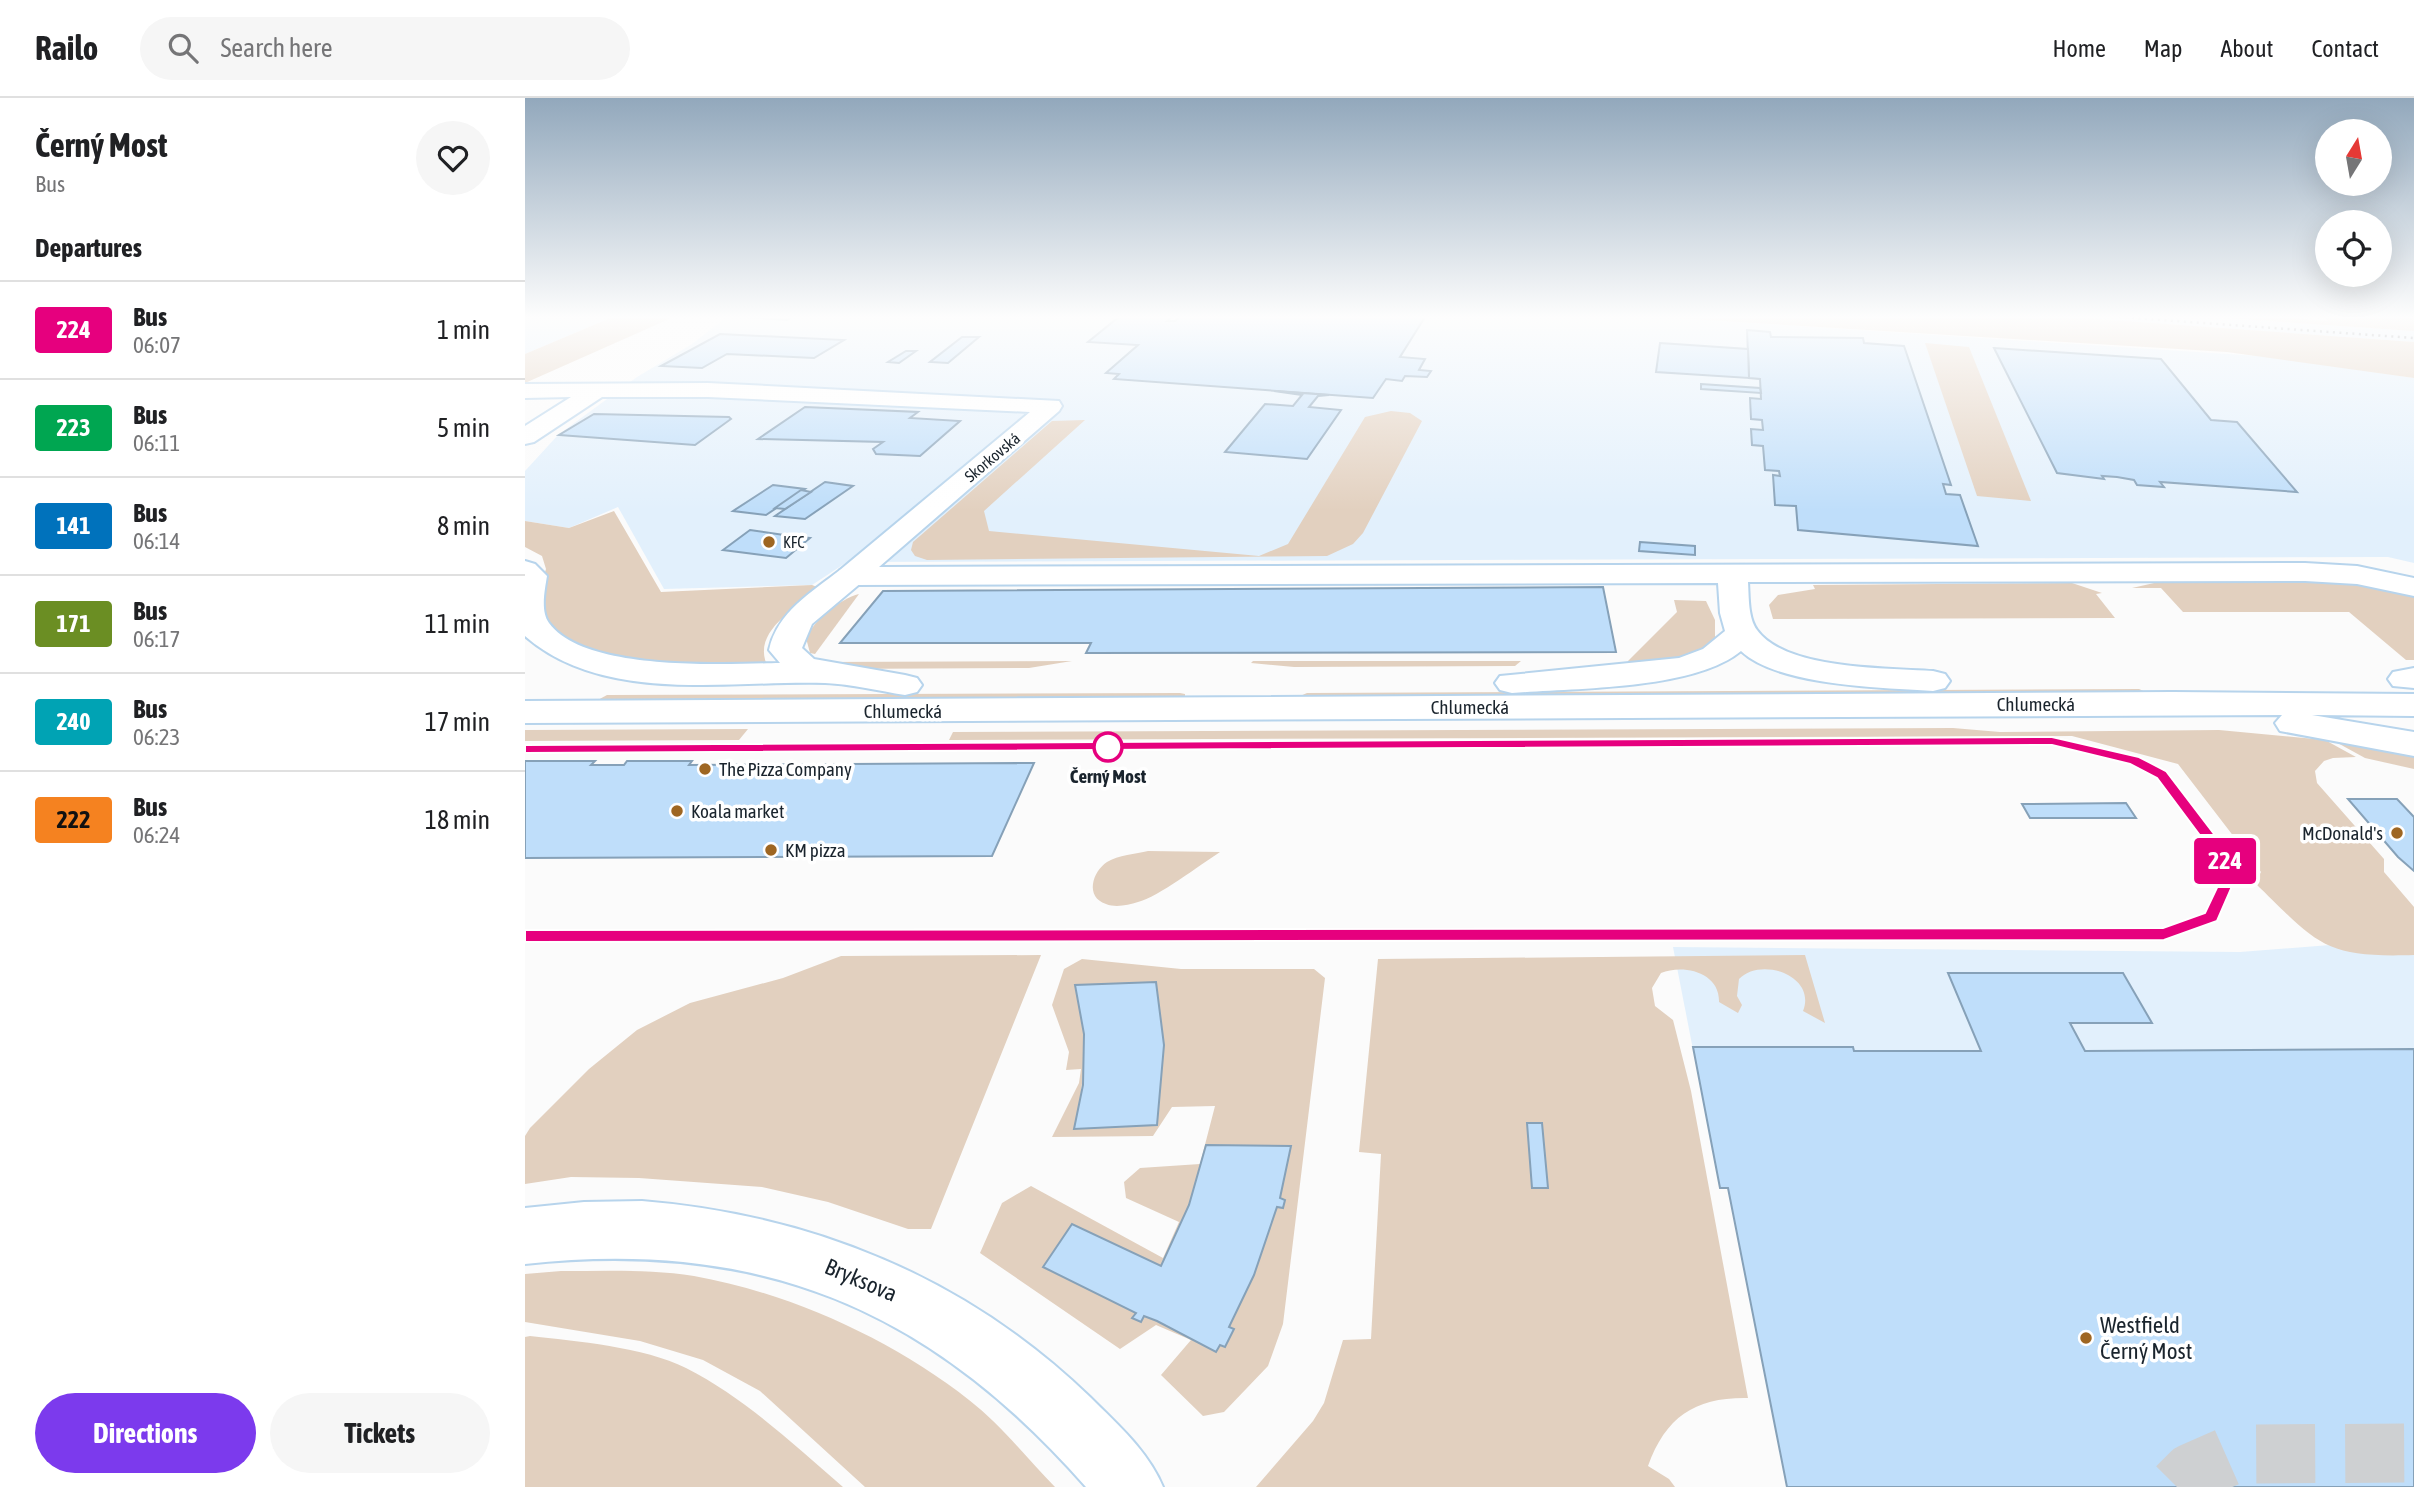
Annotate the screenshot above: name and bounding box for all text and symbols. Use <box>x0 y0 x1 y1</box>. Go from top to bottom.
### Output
search box <box>140 17 630 80</box>
text: Railo <box>35 29 98 67</box>
icon: search <box>164 29 202 67</box>
text: Search here <box>220 33 333 63</box>
text: Home <box>2052 35 2106 62</box>
text: Map <box>2144 35 2182 62</box>
text: About <box>2220 35 2273 62</box>
text: Contact <box>2311 35 2379 62</box>
north arrow <box>2315 119 2392 196</box>
map controls <box>2315 119 2392 287</box>
button: heart <box>416 121 490 195</box>
text: Černý Most <box>35 126 167 164</box>
text: Bus <box>35 171 65 197</box>
button: locate <box>2315 210 2392 287</box>
text: Departures <box>35 233 142 263</box>
text: Bus <box>133 302 167 332</box>
text: 1 min <box>437 315 490 345</box>
text: 224 <box>57 316 90 343</box>
text: 06:07 <box>133 332 181 358</box>
text: Bus <box>133 400 167 430</box>
text: 5 min <box>437 413 490 443</box>
text: 223 <box>57 414 90 441</box>
street label: Skorkovská <box>961 429 1023 485</box>
text: 06:11 <box>133 430 180 456</box>
text: Bus <box>133 498 167 528</box>
text: 8 min <box>437 511 490 541</box>
text: 141 <box>57 512 90 539</box>
text: 06:14 <box>133 528 180 554</box>
place label: KFC <box>783 533 805 551</box>
marker: KFC <box>761 534 777 550</box>
text: Bus <box>133 596 167 626</box>
text: 11 min <box>425 609 490 639</box>
text: 171 <box>57 610 90 637</box>
text: 06:17 <box>133 626 180 652</box>
street label: Chlumecká <box>1997 693 2075 715</box>
text: Bus <box>133 694 167 724</box>
street label: Chlumecká <box>1431 696 1509 718</box>
street label: Chlumecká <box>864 700 942 722</box>
text: 17 min <box>425 707 490 737</box>
text: 240 <box>57 708 90 735</box>
text: 06:23 <box>133 724 180 750</box>
marker: Černý Most <box>1093 732 1123 762</box>
place label: The Pizza Company <box>719 758 852 780</box>
marker: The Pizza Company <box>697 761 713 777</box>
place label: Černý Most <box>1070 765 1147 787</box>
text: Bus <box>133 792 167 822</box>
place label: Koala market <box>691 800 784 822</box>
marker: Koala market <box>669 803 685 819</box>
text: 18 min <box>425 805 490 835</box>
text: 222 <box>57 806 90 833</box>
text: 06:24 <box>133 822 180 848</box>
place label: McDonald's <box>2302 822 2383 844</box>
marker: McDonald's <box>2389 825 2405 841</box>
line badge: 224 <box>2185 838 2265 884</box>
place label: KM pizza <box>785 839 846 861</box>
marker: KM pizza <box>763 842 779 858</box>
text: 224 <box>2208 847 2242 874</box>
street label: Bryksova <box>821 1253 901 1307</box>
place label: Westfield Černý Most <box>2100 1312 2192 1364</box>
marker: Westfield Černý Most <box>2078 1330 2094 1346</box>
button: Directions <box>35 1393 256 1473</box>
button: Tickets <box>270 1393 490 1473</box>

